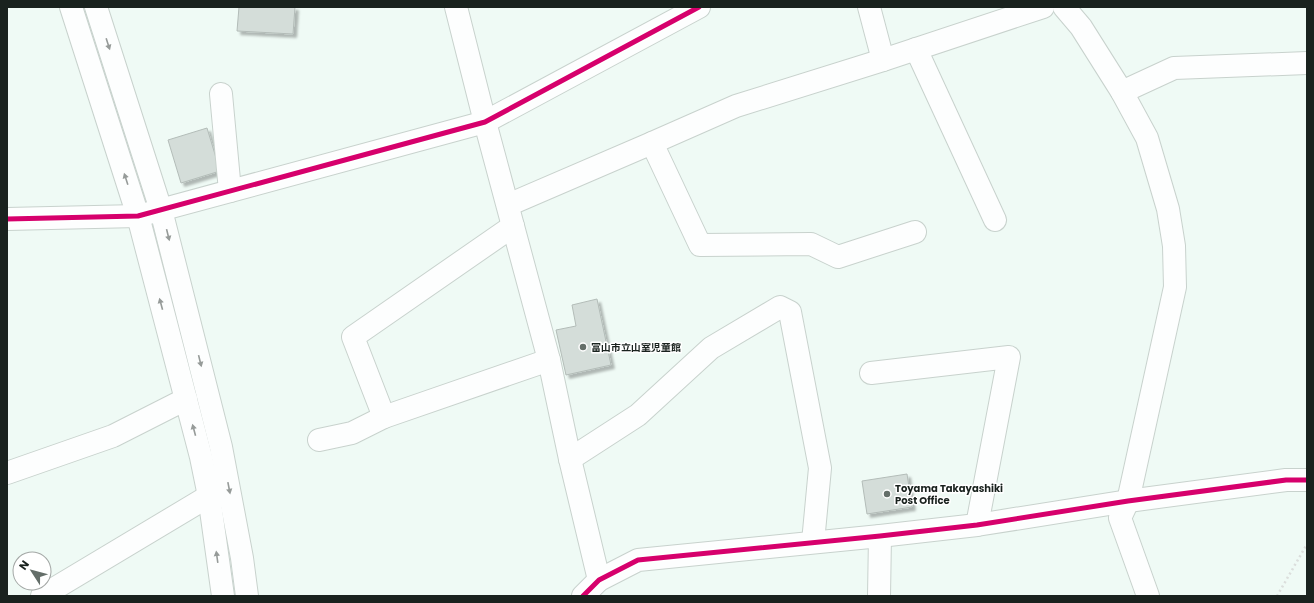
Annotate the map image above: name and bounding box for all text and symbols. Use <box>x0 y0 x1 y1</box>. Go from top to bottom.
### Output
one-way arrow <box>105 38 111 50</box>
one-way arrow <box>123 172 129 184</box>
one-way arrow <box>165 229 171 241</box>
one-way arrow <box>158 298 164 310</box>
place label: 富山市立山室児童館 <box>591 340 681 355</box>
marker: 富山市立山室児童館 <box>578 342 588 352</box>
one-way arrow <box>197 355 203 367</box>
one-way arrow <box>190 423 196 436</box>
place label: Toyama Takayashiki Post Office <box>895 481 1003 508</box>
one-way arrow <box>226 482 232 494</box>
marker: Toyama Takayashiki Post Office <box>882 489 892 499</box>
north arrow <box>12 551 52 591</box>
one-way arrow <box>214 551 220 563</box>
text: N <box>15 557 33 573</box>

